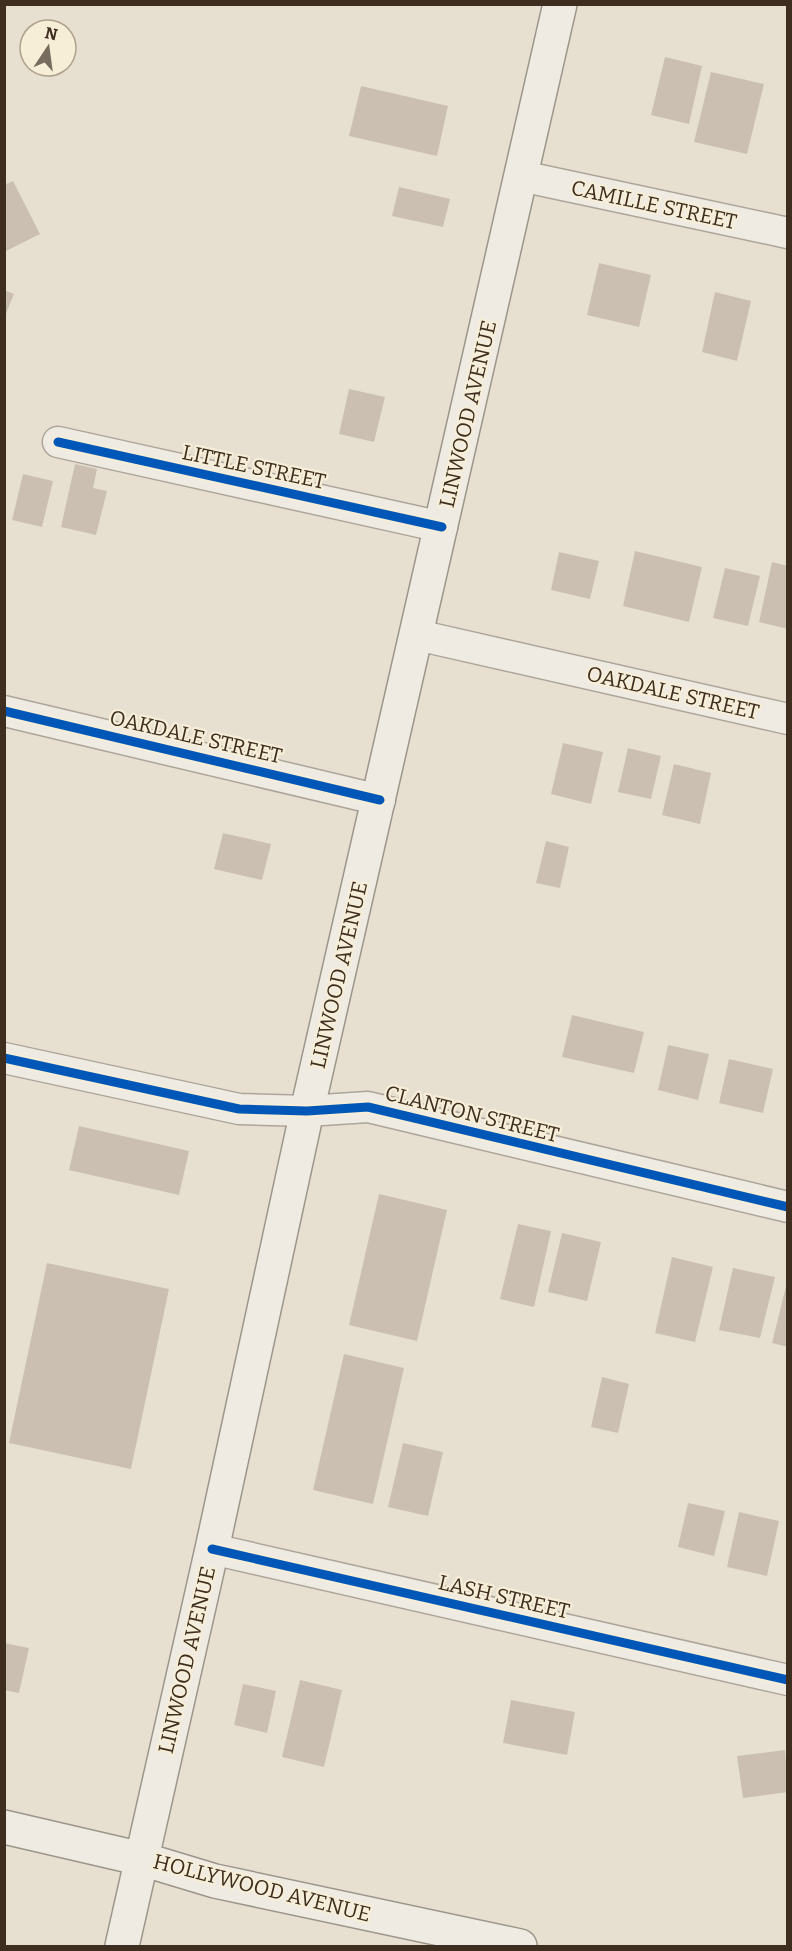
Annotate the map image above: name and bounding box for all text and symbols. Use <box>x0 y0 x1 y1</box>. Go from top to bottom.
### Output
north arrow <box>18 18 78 78</box>
text: N <box>43 23 59 45</box>
street label: CAMILLE STREET <box>569 175 739 235</box>
street label: LINWOOD AVENUE <box>434 318 502 510</box>
street label: LITTLE STREET <box>180 439 328 495</box>
street label: OAKDALE STREET <box>584 661 762 725</box>
street label: OAKDALE STREET <box>107 705 285 769</box>
street label: LINWOOD AVENUE <box>305 879 373 1071</box>
street label: CLANTON STREET <box>382 1080 562 1148</box>
street label: LINWOOD AVENUE <box>153 1564 221 1756</box>
street label: LASH STREET <box>436 1569 572 1625</box>
street label: HOLLYWOOD AVENUE <box>150 1848 374 1928</box>

